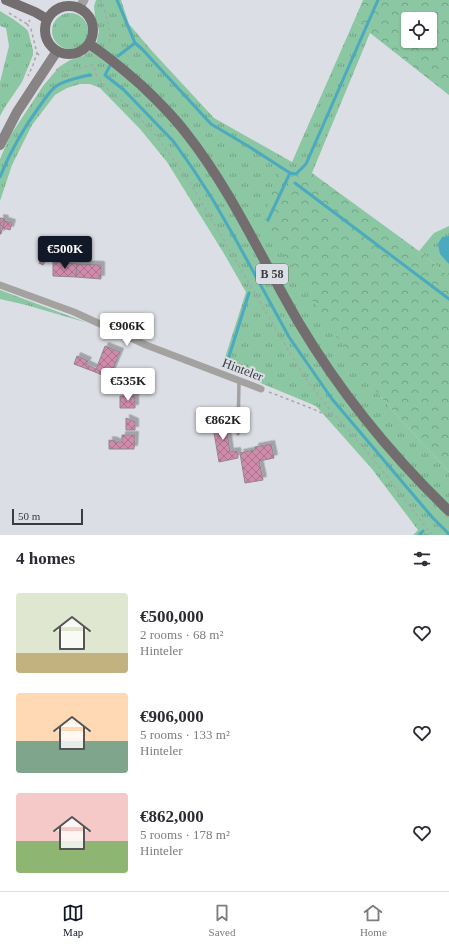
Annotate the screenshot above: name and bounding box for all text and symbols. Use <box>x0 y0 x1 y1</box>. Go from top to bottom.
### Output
map controls <box>401 12 437 48</box>
button: locate <box>401 12 437 48</box>
pin: €500K <box>37 236 93 270</box>
text: €500K <box>47 241 83 256</box>
road number: B 58 <box>256 264 288 284</box>
pin: €906K <box>99 313 155 347</box>
text: €906K <box>109 318 145 333</box>
street label: Hinteler <box>220 355 266 384</box>
pin: €535K <box>100 368 156 402</box>
text: €535K <box>110 373 146 388</box>
pin: €862K <box>195 407 251 441</box>
text: €862K <box>205 412 241 427</box>
scale bar <box>12 507 83 526</box>
text: 50 m <box>18 510 40 522</box>
icon: filters <box>411 548 433 570</box>
text: 4 homes <box>16 549 75 568</box>
text: €500,000 <box>140 607 204 626</box>
icon: home <box>48 609 96 657</box>
icon: heart <box>411 622 433 644</box>
text: 2 rooms · 68 m² <box>140 627 223 642</box>
text: Hinteler <box>140 643 183 658</box>
text: €906,000 <box>140 707 204 726</box>
icon: home <box>48 709 96 757</box>
icon: heart <box>411 722 433 744</box>
text: 5 rooms · 133 m² <box>140 727 230 742</box>
text: Hinteler <box>140 743 183 758</box>
text: €862,000 <box>140 807 204 826</box>
icon: home <box>48 809 96 857</box>
icon: heart <box>411 822 433 844</box>
text: 5 rooms · 178 m² <box>140 827 230 842</box>
text: Hinteler <box>140 843 183 858</box>
tab: Map <box>62 902 84 938</box>
tab: Saved <box>209 902 236 938</box>
tab: Home <box>360 902 387 938</box>

